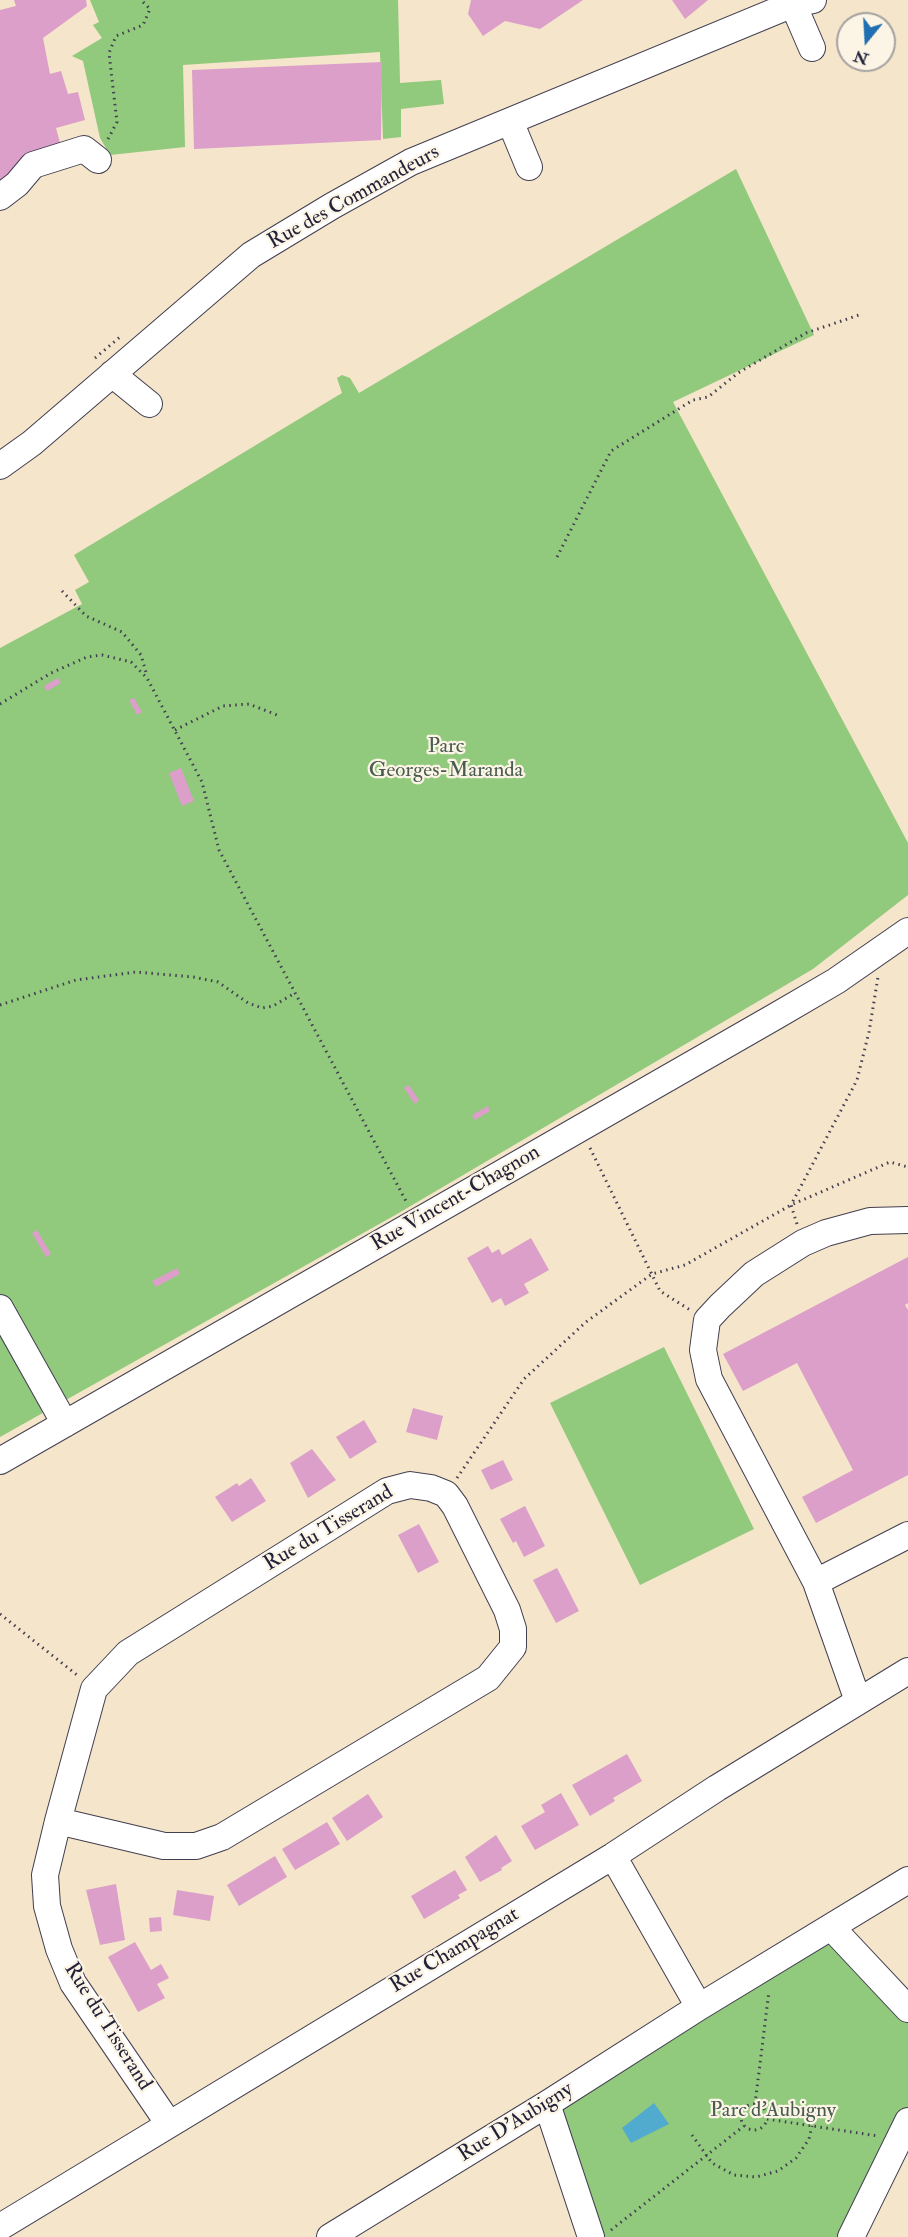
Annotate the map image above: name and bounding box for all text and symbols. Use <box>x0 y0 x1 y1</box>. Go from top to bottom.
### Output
north arrow <box>836 12 896 72</box>
text: N <box>851 45 871 69</box>
street label: Rue des Commandeurs <box>264 140 444 256</box>
park label: Parc Georges-Maranda <box>369 734 523 784</box>
street label: Rue Vincent-Chagnon <box>367 1140 545 1258</box>
street label: Rue du Tisserand <box>260 1481 398 1577</box>
street label: Rue Champagnat <box>386 1903 524 1999</box>
street label: Rue du Tisserand <box>58 1958 156 2096</box>
street label: Rue D'Aubigny <box>454 2078 578 2168</box>
park label: Parc d'Aubigny <box>710 2098 836 2124</box>

